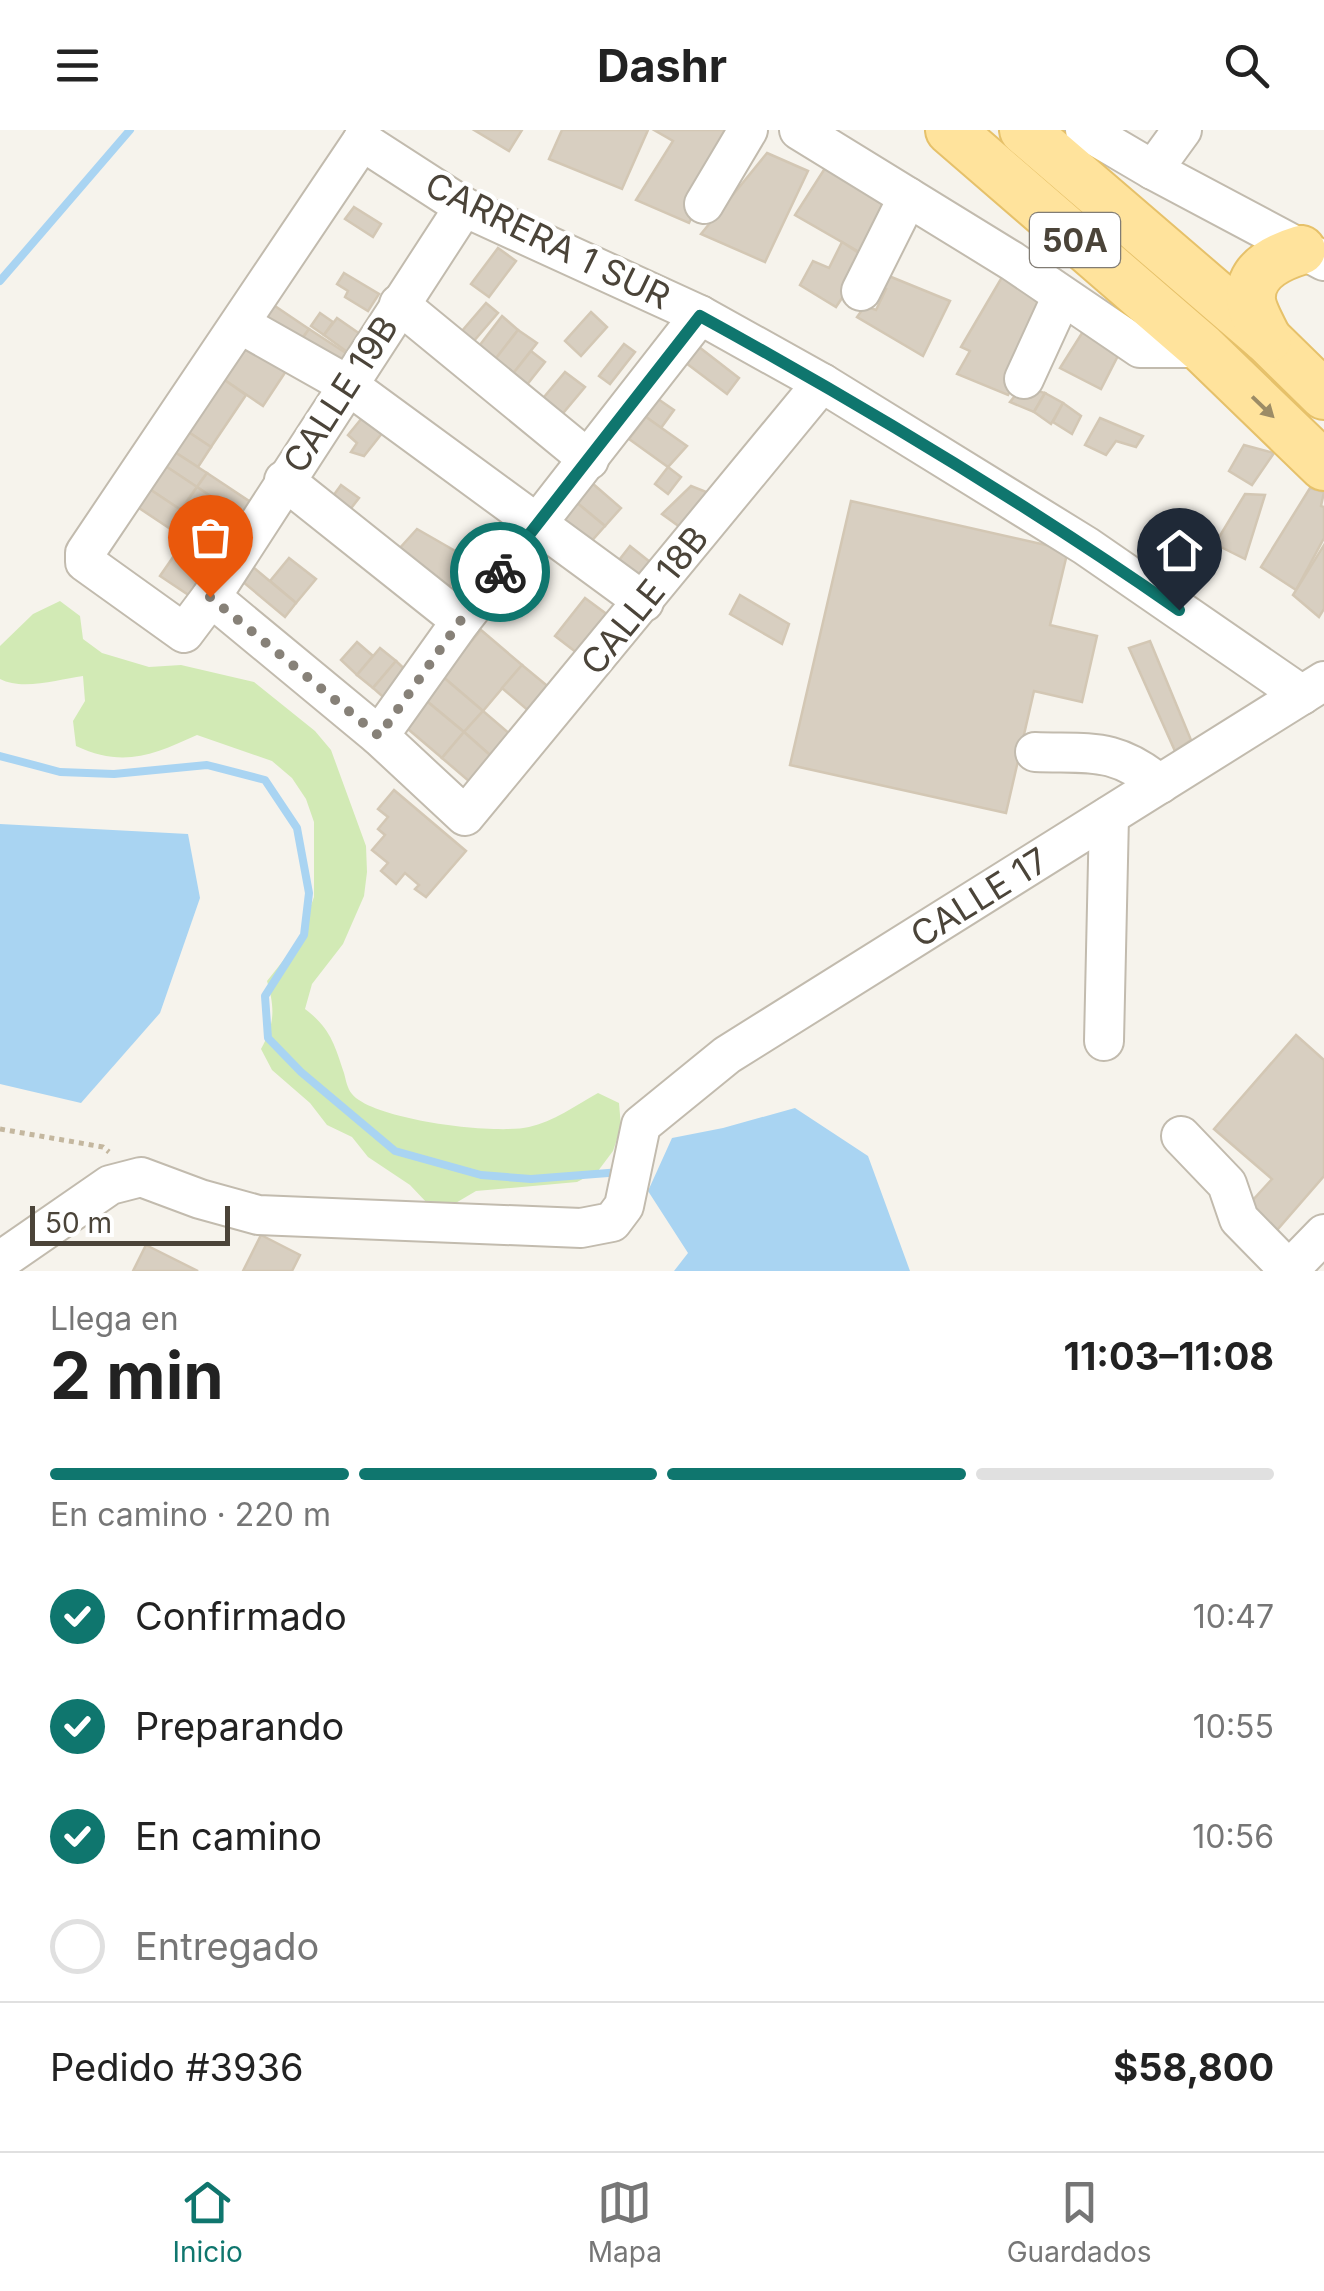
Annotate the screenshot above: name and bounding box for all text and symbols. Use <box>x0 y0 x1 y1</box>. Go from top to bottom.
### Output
icon: menu <box>50 38 105 93</box>
text: Dashr <box>597 38 727 93</box>
icon: search <box>1219 38 1274 93</box>
street label: CARRERA 1 SUR <box>419 163 677 317</box>
road number: 50A <box>1030 213 1120 267</box>
street label: CALLE 19B <box>274 308 406 480</box>
one-way arrow <box>1250 395 1274 418</box>
pin <box>168 495 253 598</box>
pin <box>1137 508 1222 611</box>
icon: bag <box>183 510 238 565</box>
street label: CALLE 18B <box>572 518 716 682</box>
courier <box>450 522 550 622</box>
icon: home <box>1152 523 1207 578</box>
icon: bike <box>473 545 528 600</box>
street label: CALLE 17 <box>903 839 1055 955</box>
scale bar <box>30 1201 230 1246</box>
text: 50 m <box>45 1206 112 1240</box>
text: Llega en <box>50 1299 179 1338</box>
text: 11:03–11:08 <box>1064 1333 1274 1379</box>
text: 2 min <box>50 1336 224 1415</box>
text: En camino · 220 m <box>50 1495 331 1534</box>
icon: check <box>50 1589 105 1644</box>
text: Confirmado <box>135 1593 347 1639</box>
text: 10:47 <box>1193 1597 1274 1636</box>
icon: check <box>50 1699 105 1754</box>
text: Preparando <box>135 1703 344 1749</box>
text: 10:55 <box>1193 1707 1274 1746</box>
icon: check <box>50 1809 105 1864</box>
text: En camino <box>135 1813 322 1859</box>
text: 10:56 <box>1192 1817 1274 1856</box>
text: Entregado <box>135 1923 319 1969</box>
text: Pedido #3936 <box>50 2044 304 2090</box>
text: $58,800 <box>1113 2044 1274 2090</box>
tab: Inicio <box>172 2175 243 2269</box>
tab: Mapa <box>588 2175 662 2269</box>
tab: Guardados <box>1007 2175 1152 2269</box>

